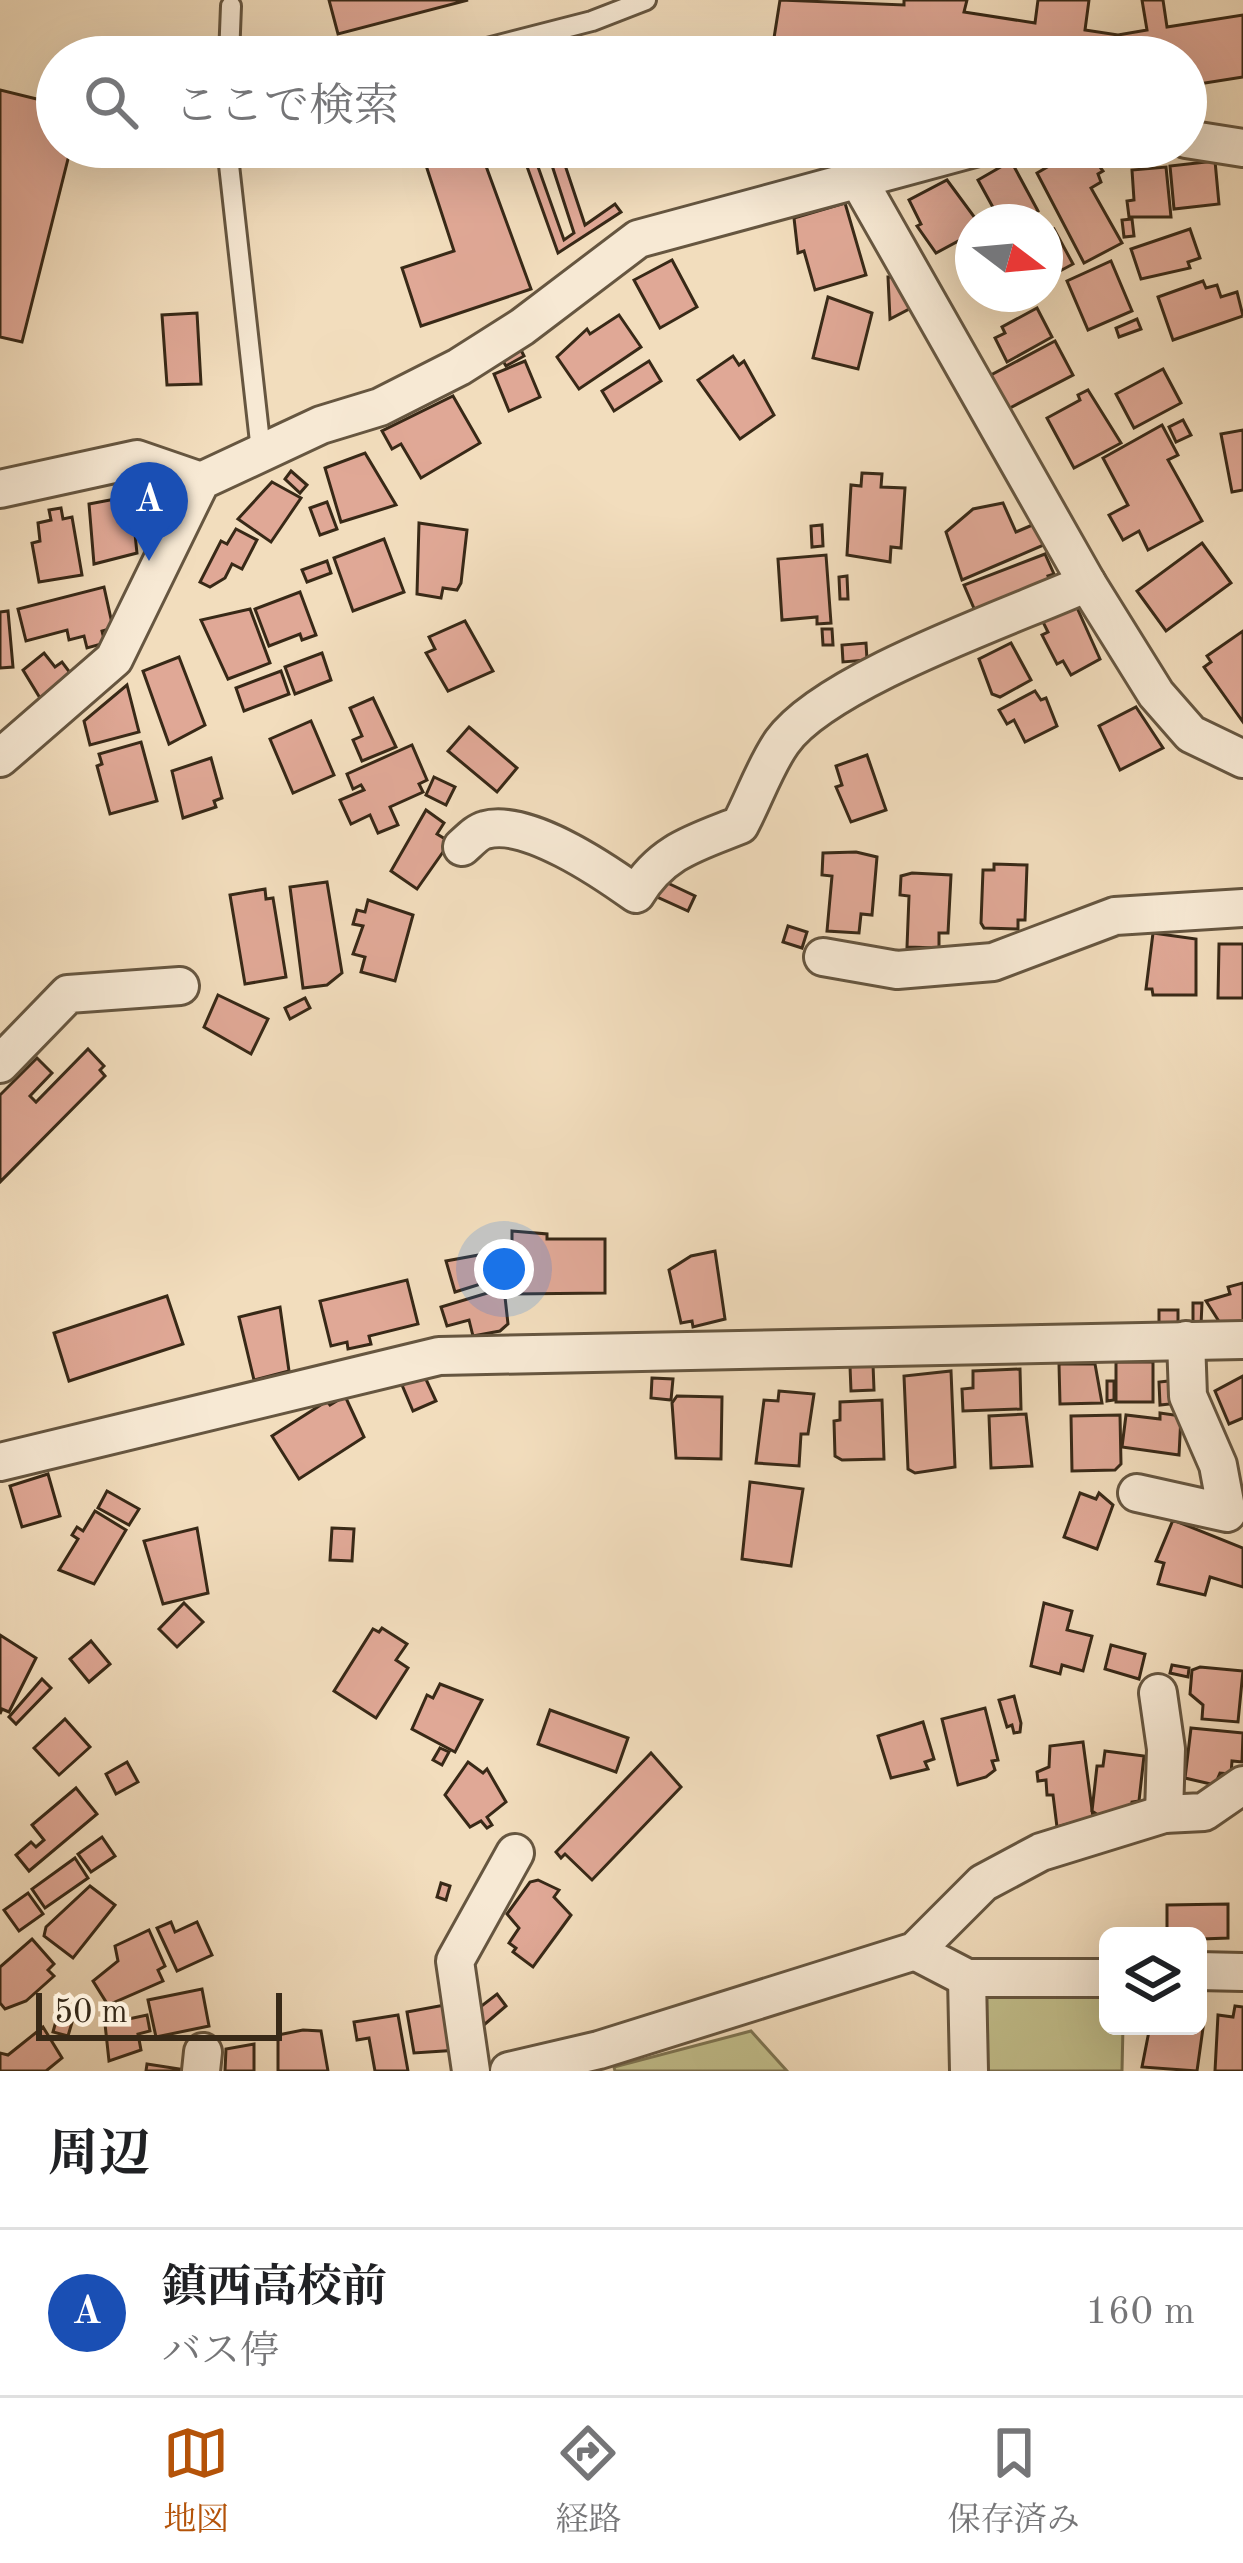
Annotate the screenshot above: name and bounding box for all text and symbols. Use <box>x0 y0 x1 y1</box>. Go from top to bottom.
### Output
search box <box>36 36 1207 168</box>
icon: search <box>78 69 144 135</box>
text: ここで検索 <box>174 86 399 131</box>
north arrow <box>955 204 1063 312</box>
pin: A <box>110 462 188 561</box>
your location <box>474 1239 534 1299</box>
map controls <box>1099 1927 1207 2035</box>
button: layers <box>1099 1927 1207 2035</box>
scale bar <box>36 1987 282 2040</box>
text: 50 m <box>54 1997 128 2030</box>
text: 周辺 <box>48 2131 150 2182</box>
text: 鎮西高校前 <box>162 2267 387 2312</box>
text: A <box>72 2293 102 2332</box>
text: 160 m <box>1085 2293 1195 2332</box>
text: バス停 <box>162 2333 279 2372</box>
tab: 地図 <box>163 2420 229 2542</box>
tab: 経路 <box>555 2420 621 2542</box>
tab: 保存済み <box>948 2420 1080 2542</box>

